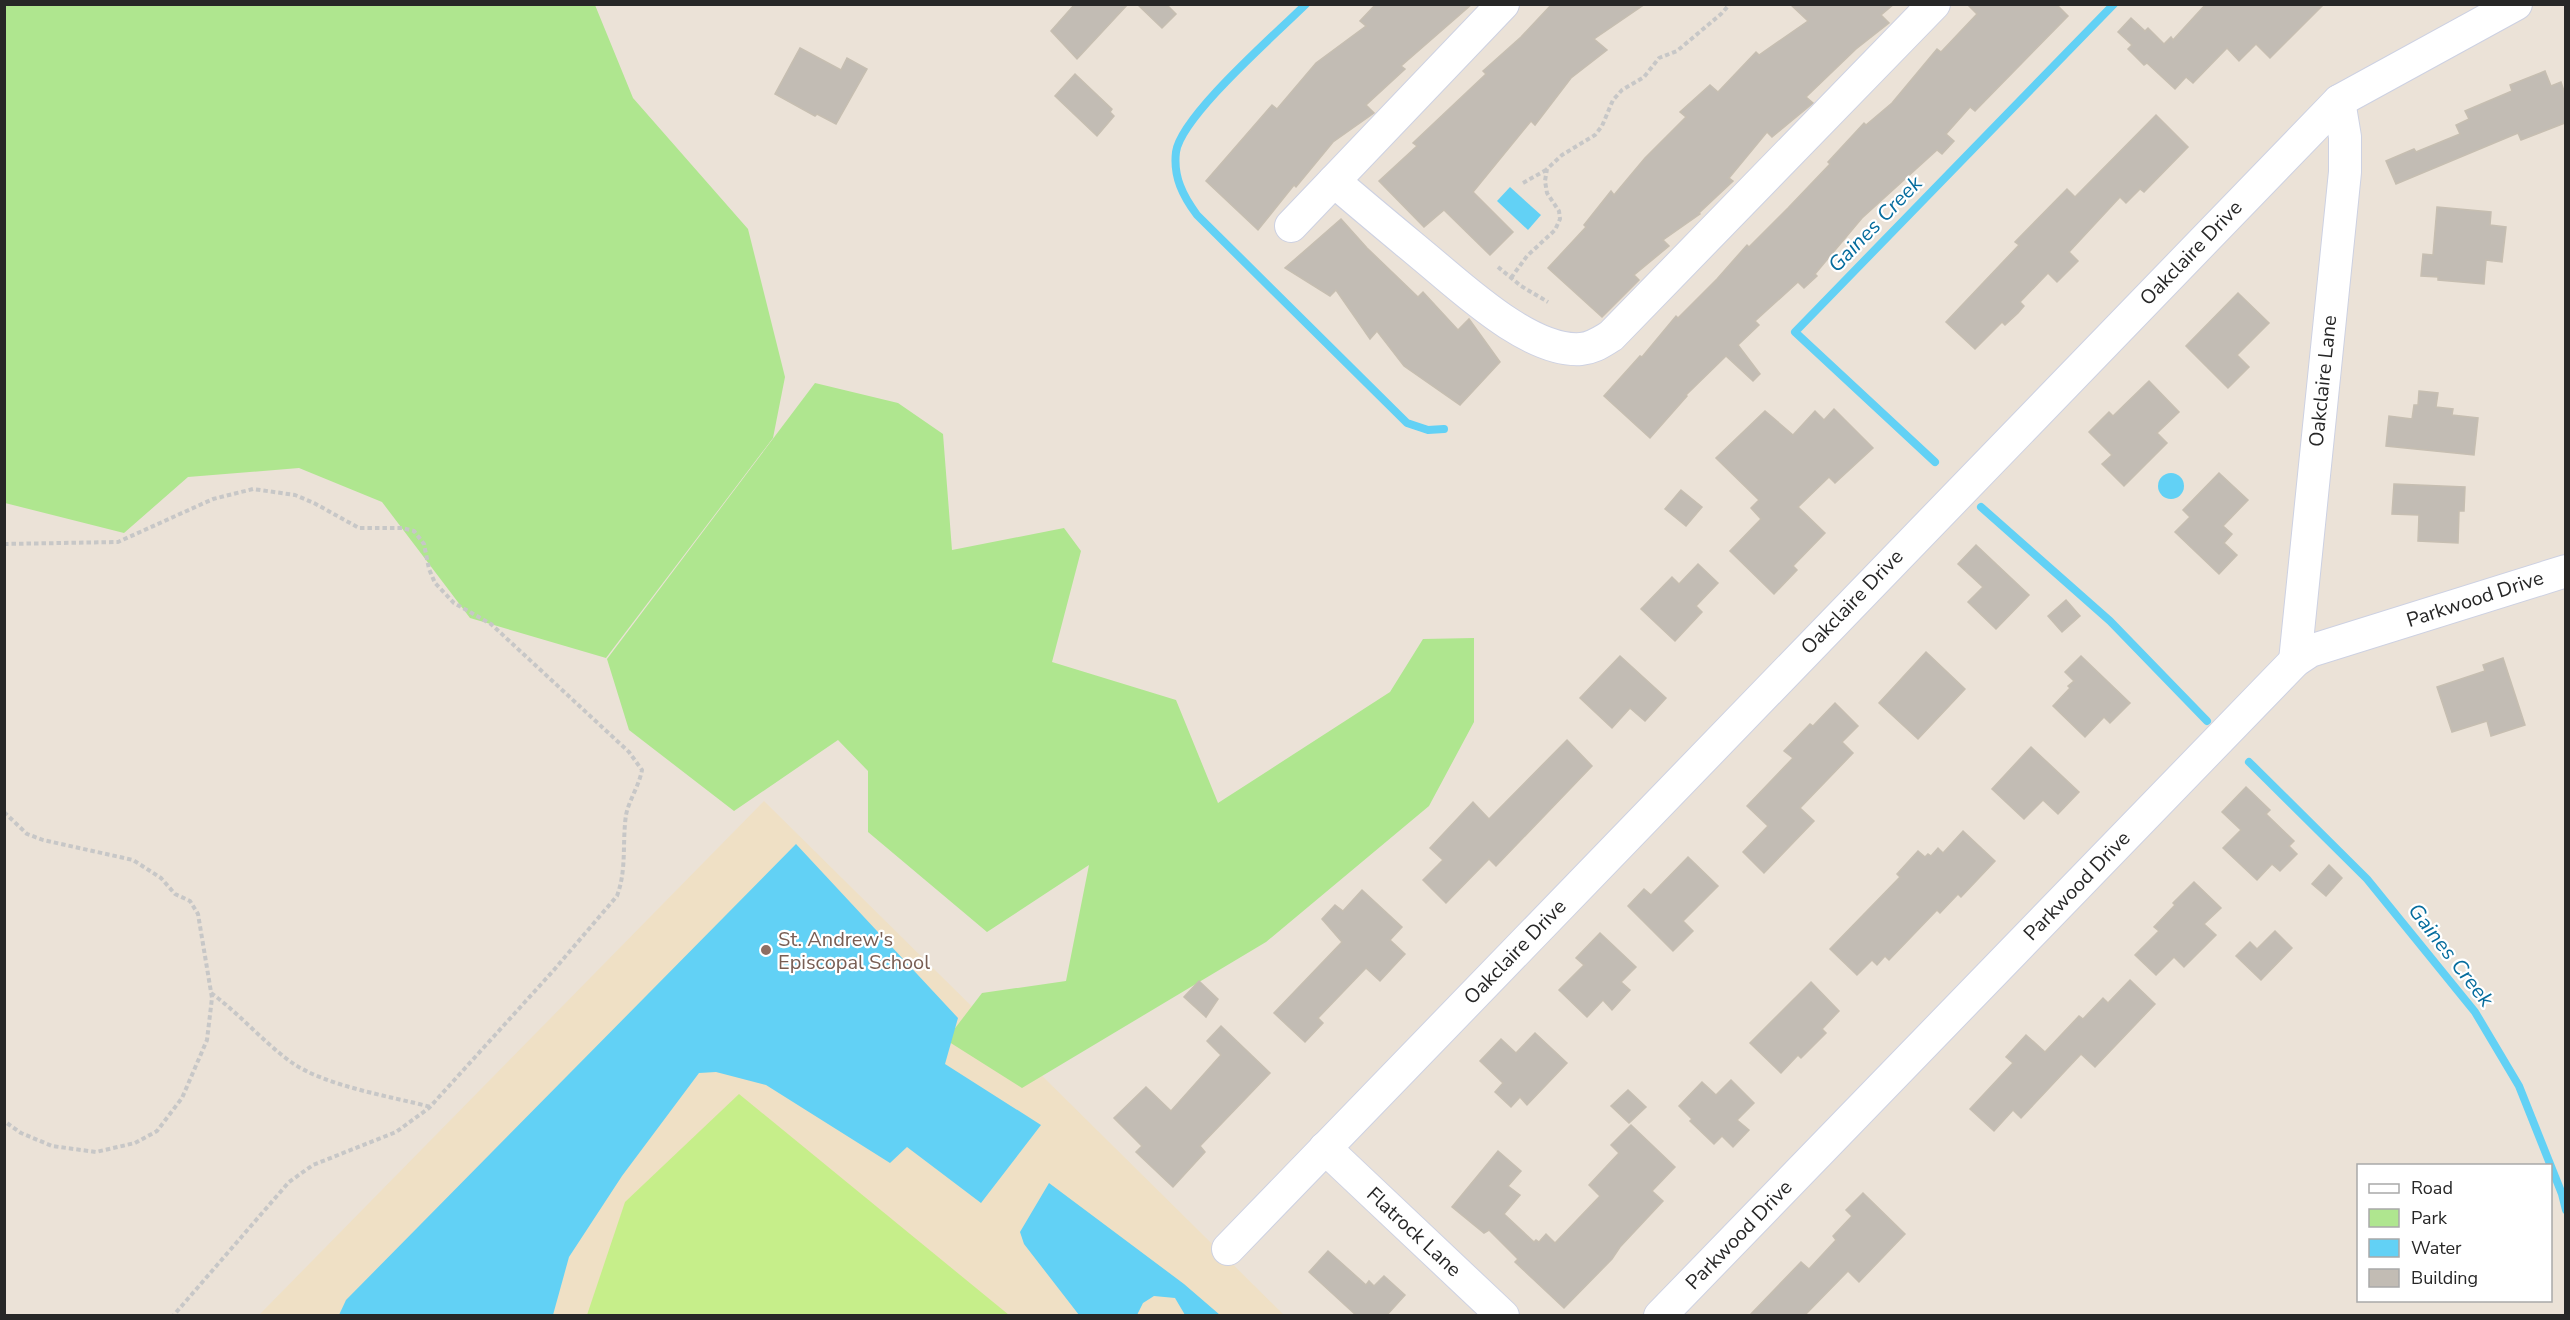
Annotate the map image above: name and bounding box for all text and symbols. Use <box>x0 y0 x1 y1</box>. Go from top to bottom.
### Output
water label: Gaines Creek <box>1822 169 1929 278</box>
street label: Oakclaire Drive <box>2134 195 2248 311</box>
street label: Oakclaire Lane <box>2303 314 2343 448</box>
street label: Oakclaire Drive <box>1795 544 1909 660</box>
street label: Parkwood Drive <box>2403 564 2547 634</box>
street label: Parkwood Drive <box>2018 825 2136 947</box>
street label: Oakclaire Drive <box>1458 894 1572 1010</box>
water label: Gaines Creek <box>2402 897 2501 1013</box>
place label: St. Andrew's Episcopal School <box>778 926 930 976</box>
marker: St. Andrew's Episcopal School <box>759 943 773 957</box>
legend <box>2357 1164 2552 1302</box>
street label: Parkwood Drive <box>1680 1174 1798 1296</box>
text: Road <box>2411 1176 2453 1200</box>
street label: Flatrock Lane <box>1361 1181 1467 1283</box>
text: Park <box>2411 1206 2448 1230</box>
text: Water <box>2411 1236 2462 1260</box>
text: Building <box>2411 1266 2478 1290</box>

